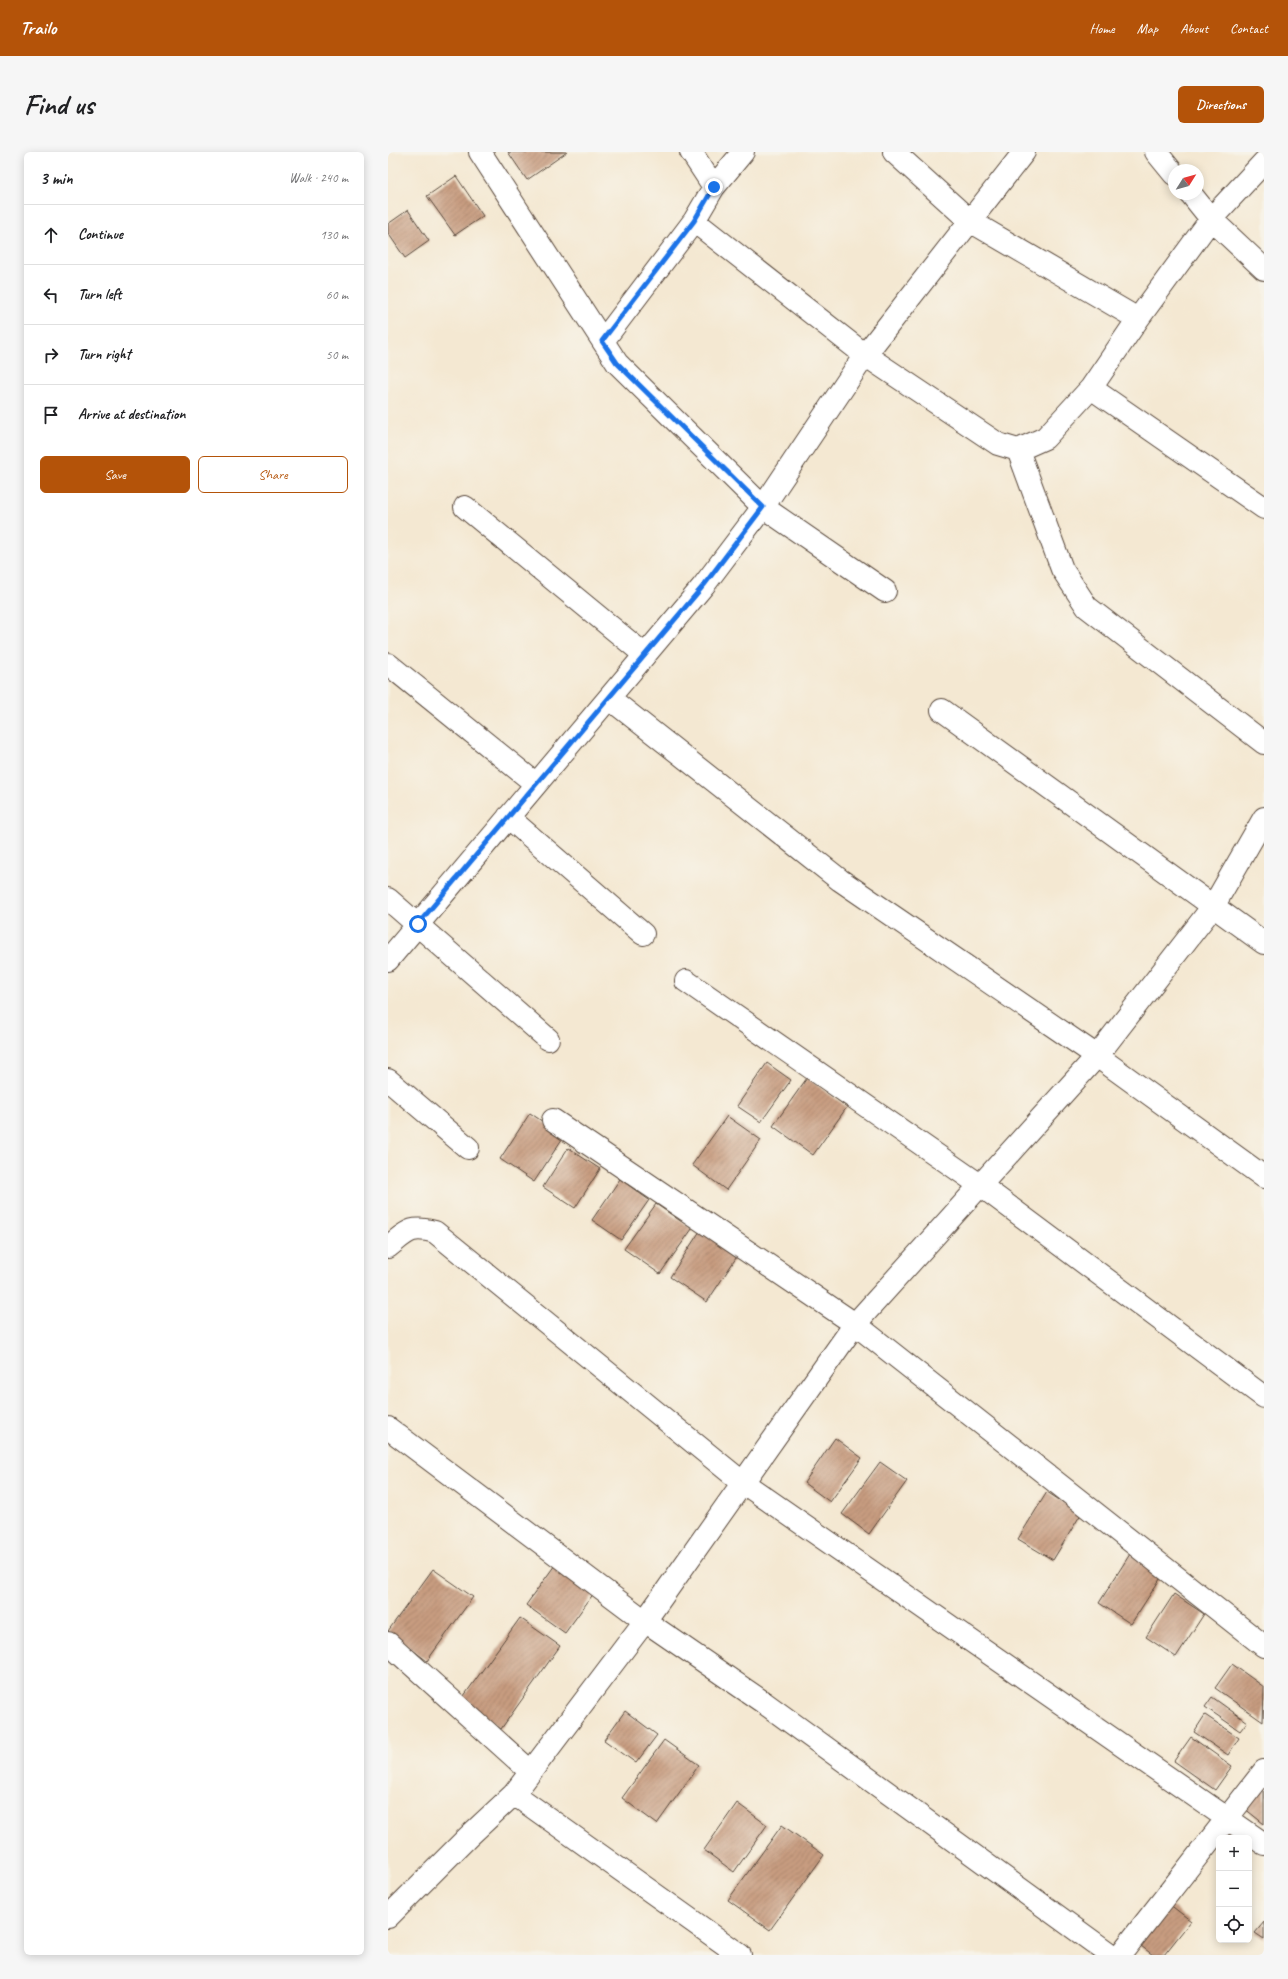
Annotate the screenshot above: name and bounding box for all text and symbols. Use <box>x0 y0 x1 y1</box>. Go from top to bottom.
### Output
text: Trailo <box>20 16 56 40</box>
text: Home <box>1089 20 1115 37</box>
text: Map <box>1137 20 1158 37</box>
text: About <box>1180 20 1208 37</box>
text: Contact <box>1230 20 1268 37</box>
button: Directions <box>1178 86 1264 123</box>
text: Find us <box>24 87 94 122</box>
north arrow <box>1168 164 1204 200</box>
text: 3 min <box>40 168 73 189</box>
text: Walk · 240 m <box>289 170 348 186</box>
route end <box>705 178 723 196</box>
icon: ahead <box>40 224 62 246</box>
text: Continue <box>78 225 123 244</box>
text: 130 m <box>320 227 348 243</box>
icon: left <box>40 284 62 306</box>
text: Turn left <box>78 285 121 304</box>
text: 60 m <box>326 287 348 303</box>
icon: right <box>40 344 62 366</box>
text: Turn right <box>78 345 131 364</box>
text: 50 m <box>326 347 348 363</box>
icon: arrive <box>40 404 62 426</box>
text: Arrive at destination <box>78 405 185 424</box>
button: Save <box>40 456 190 493</box>
button: Share <box>198 456 348 493</box>
route start <box>409 915 427 933</box>
map controls <box>1216 1835 1252 1943</box>
button: + <box>1216 1835 1252 1871</box>
button: − <box>1216 1871 1252 1907</box>
button: locate <box>1216 1907 1252 1943</box>

